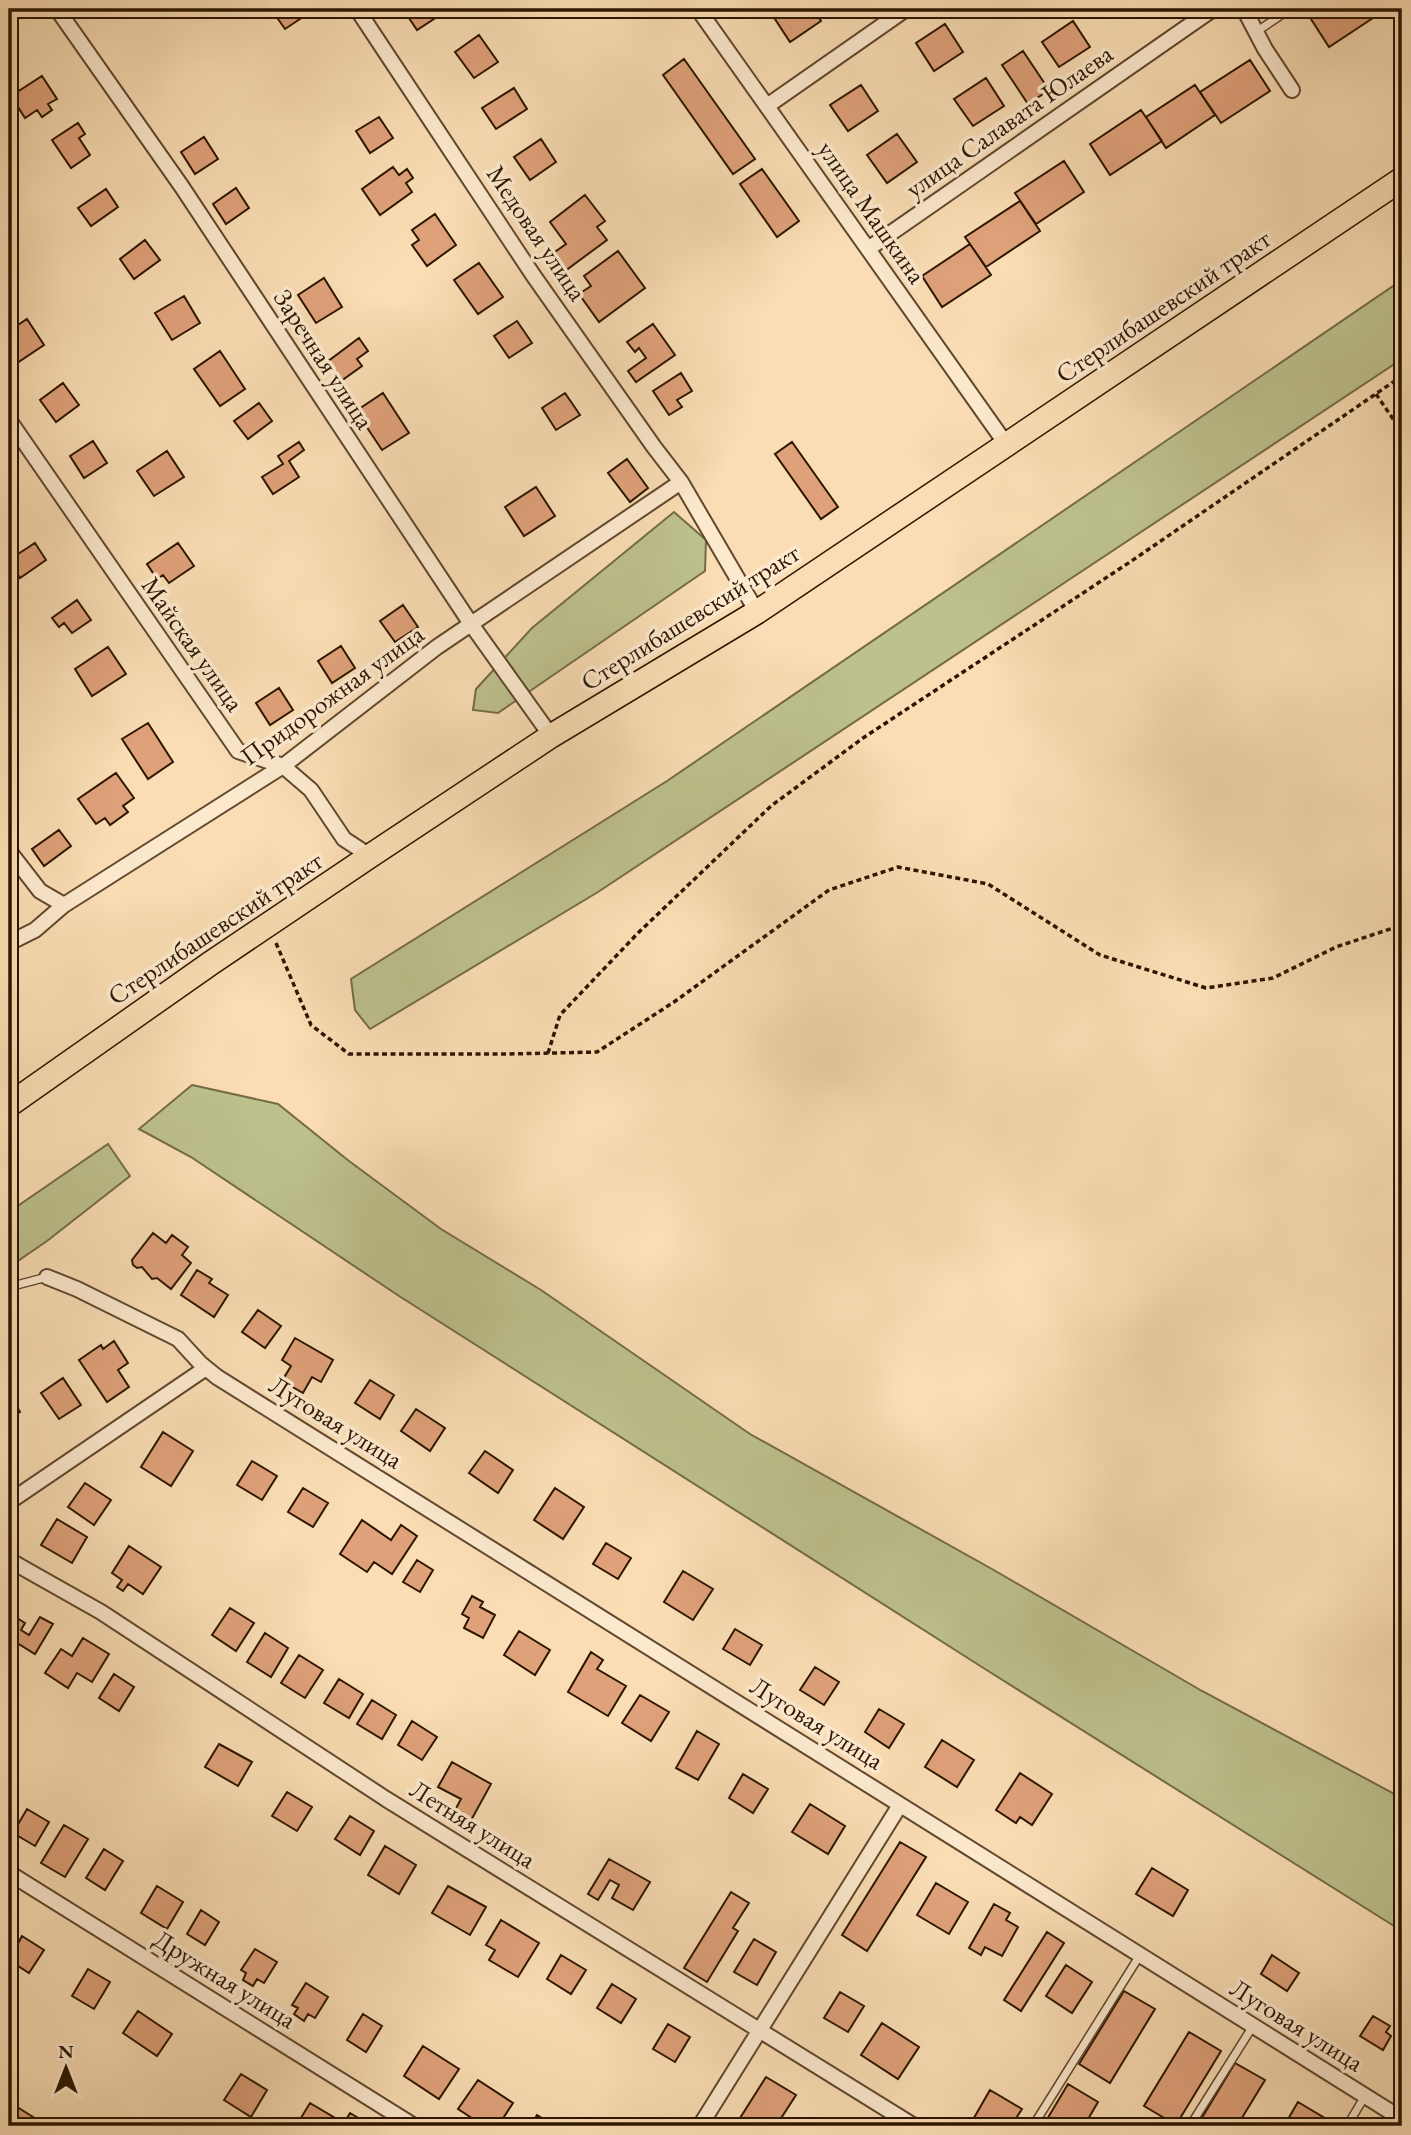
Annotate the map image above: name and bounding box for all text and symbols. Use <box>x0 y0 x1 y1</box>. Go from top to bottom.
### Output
street label: улица Салавата Юлаева <box>899 36 1120 205</box>
street label: улица Машкина <box>810 134 934 291</box>
street label: Медовая улица <box>479 159 595 308</box>
street label: Стерлибашевский тракт <box>1049 221 1277 391</box>
street label: Заречная улица <box>266 282 382 436</box>
street label: Стерлибашевский тракт <box>574 536 806 698</box>
street label: Майская улица <box>134 570 252 719</box>
street label: Придорожная улица <box>233 617 431 773</box>
street label: Стерлибашевский тракт <box>101 843 329 1013</box>
street label: Луговая улица <box>263 1368 410 1477</box>
street label: Луговая улица <box>744 1669 891 1778</box>
street label: Летняя улица <box>404 1772 543 1876</box>
street label: Дружная улица <box>147 1922 303 2037</box>
street label: Луговая улица <box>1224 1971 1371 2080</box>
north arrow <box>32 2034 102 2104</box>
text: N <box>58 2039 74 2064</box>

